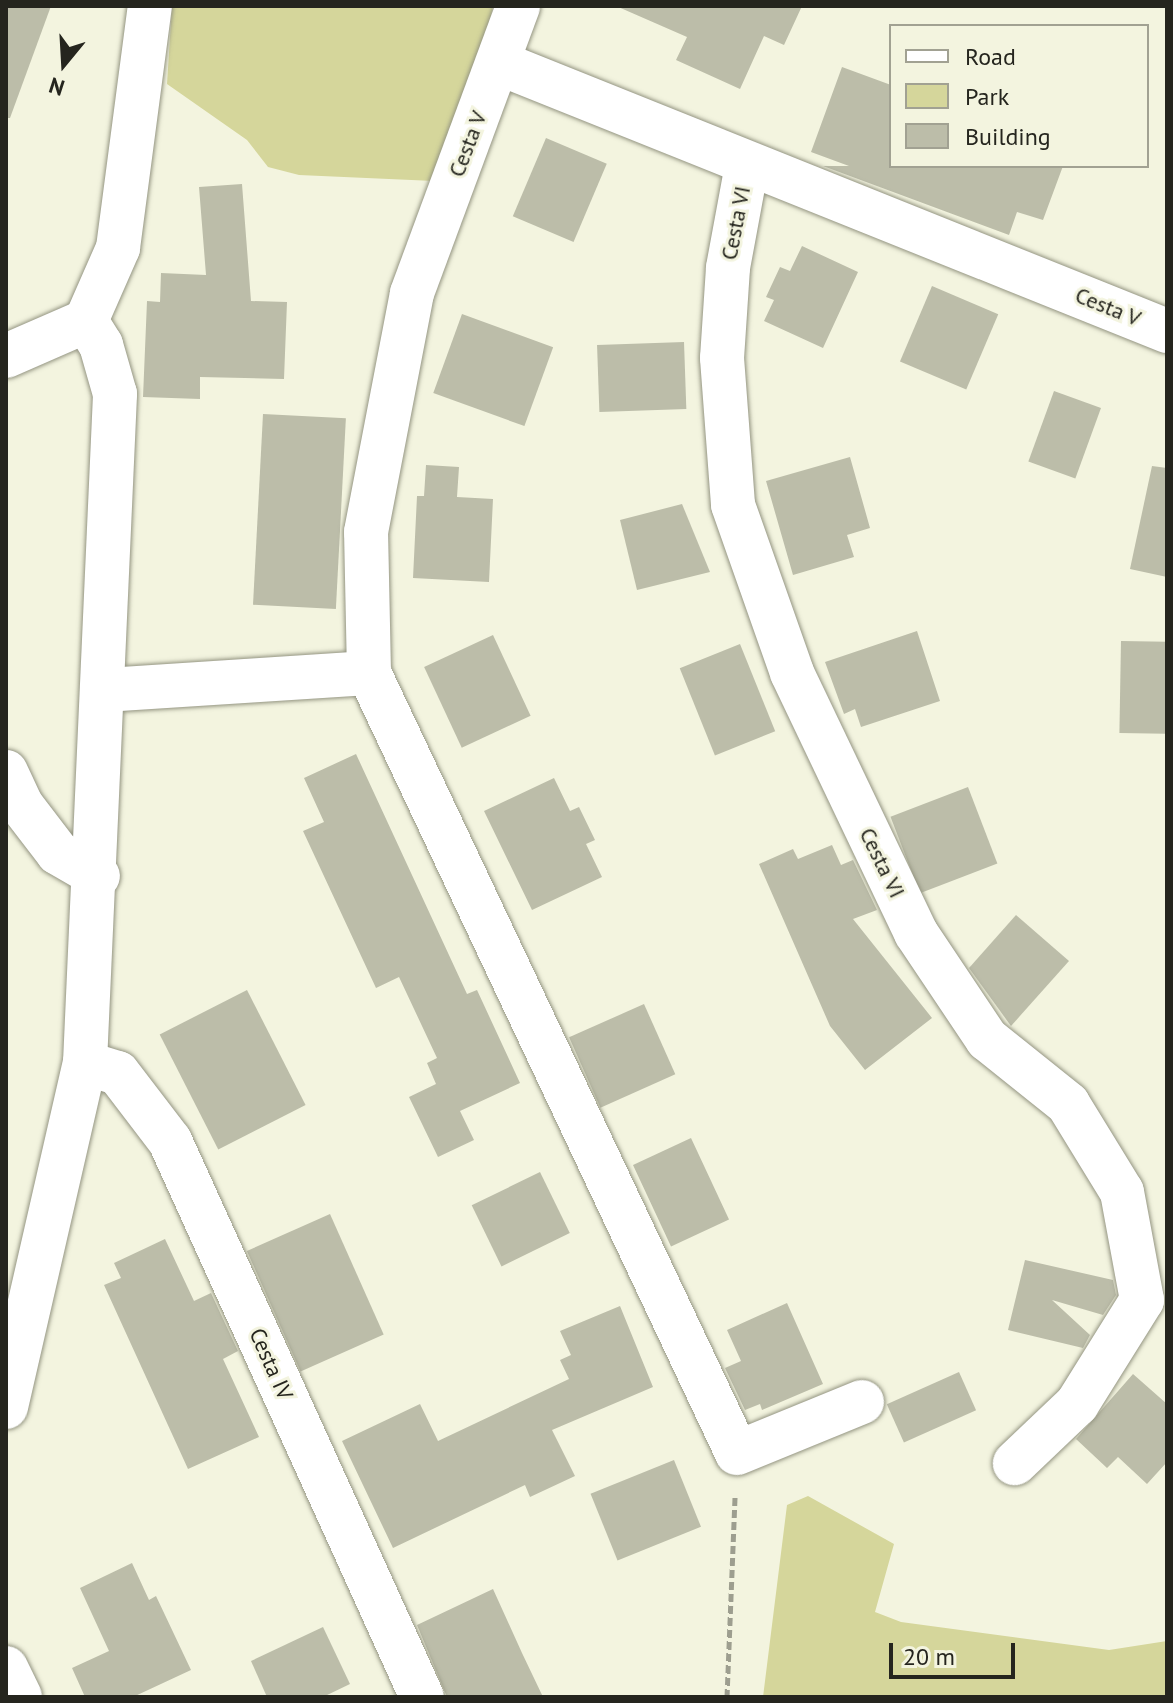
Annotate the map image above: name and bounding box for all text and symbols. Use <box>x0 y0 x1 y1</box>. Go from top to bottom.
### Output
north arrow <box>24 24 104 104</box>
legend <box>889 24 1149 168</box>
text: Road <box>965 41 1016 72</box>
text: N <box>45 71 68 102</box>
text: Park <box>965 81 1009 112</box>
street label: Cesta V <box>443 107 493 181</box>
text: Building <box>965 121 1051 152</box>
street label: Cesta VI <box>716 183 756 263</box>
street label: Cesta V <box>1071 282 1145 332</box>
street label: Cesta VI <box>854 823 910 903</box>
street label: Cesta IV <box>244 1324 298 1404</box>
scale bar <box>893 1627 1019 1677</box>
text: 20 m <box>903 1641 955 1672</box>

